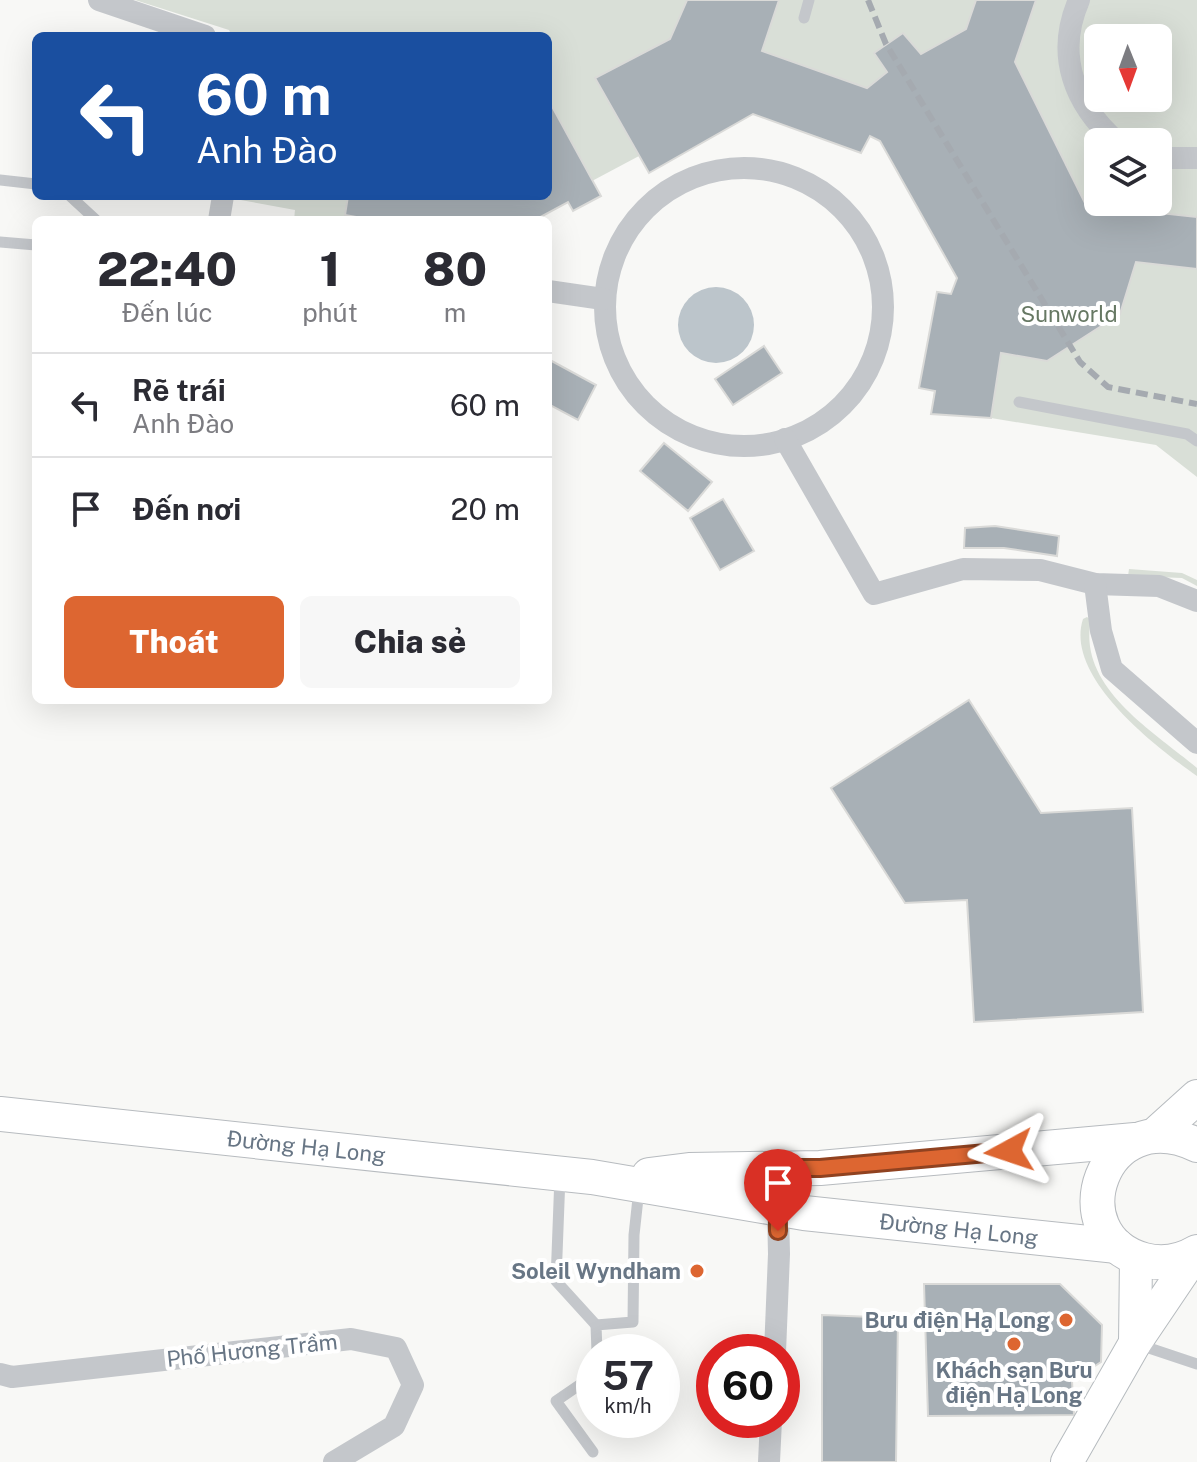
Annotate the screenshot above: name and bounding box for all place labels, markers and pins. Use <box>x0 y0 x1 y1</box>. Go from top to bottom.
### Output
pin <box>744 1149 812 1231</box>
place label: Soleil Wyndham <box>511 1258 681 1284</box>
marker: Soleil Wyndham <box>688 1262 706 1280</box>
place label: Bưu điện Hạ Long <box>864 1307 1050 1333</box>
marker: Bưu điện Hạ Long <box>1057 1311 1075 1329</box>
marker: Khách sạn Bưu điện Hạ Long <box>1005 1335 1023 1353</box>
place label: Khách sạn Bưu điện Hạ Long <box>935 1357 1093 1408</box>

